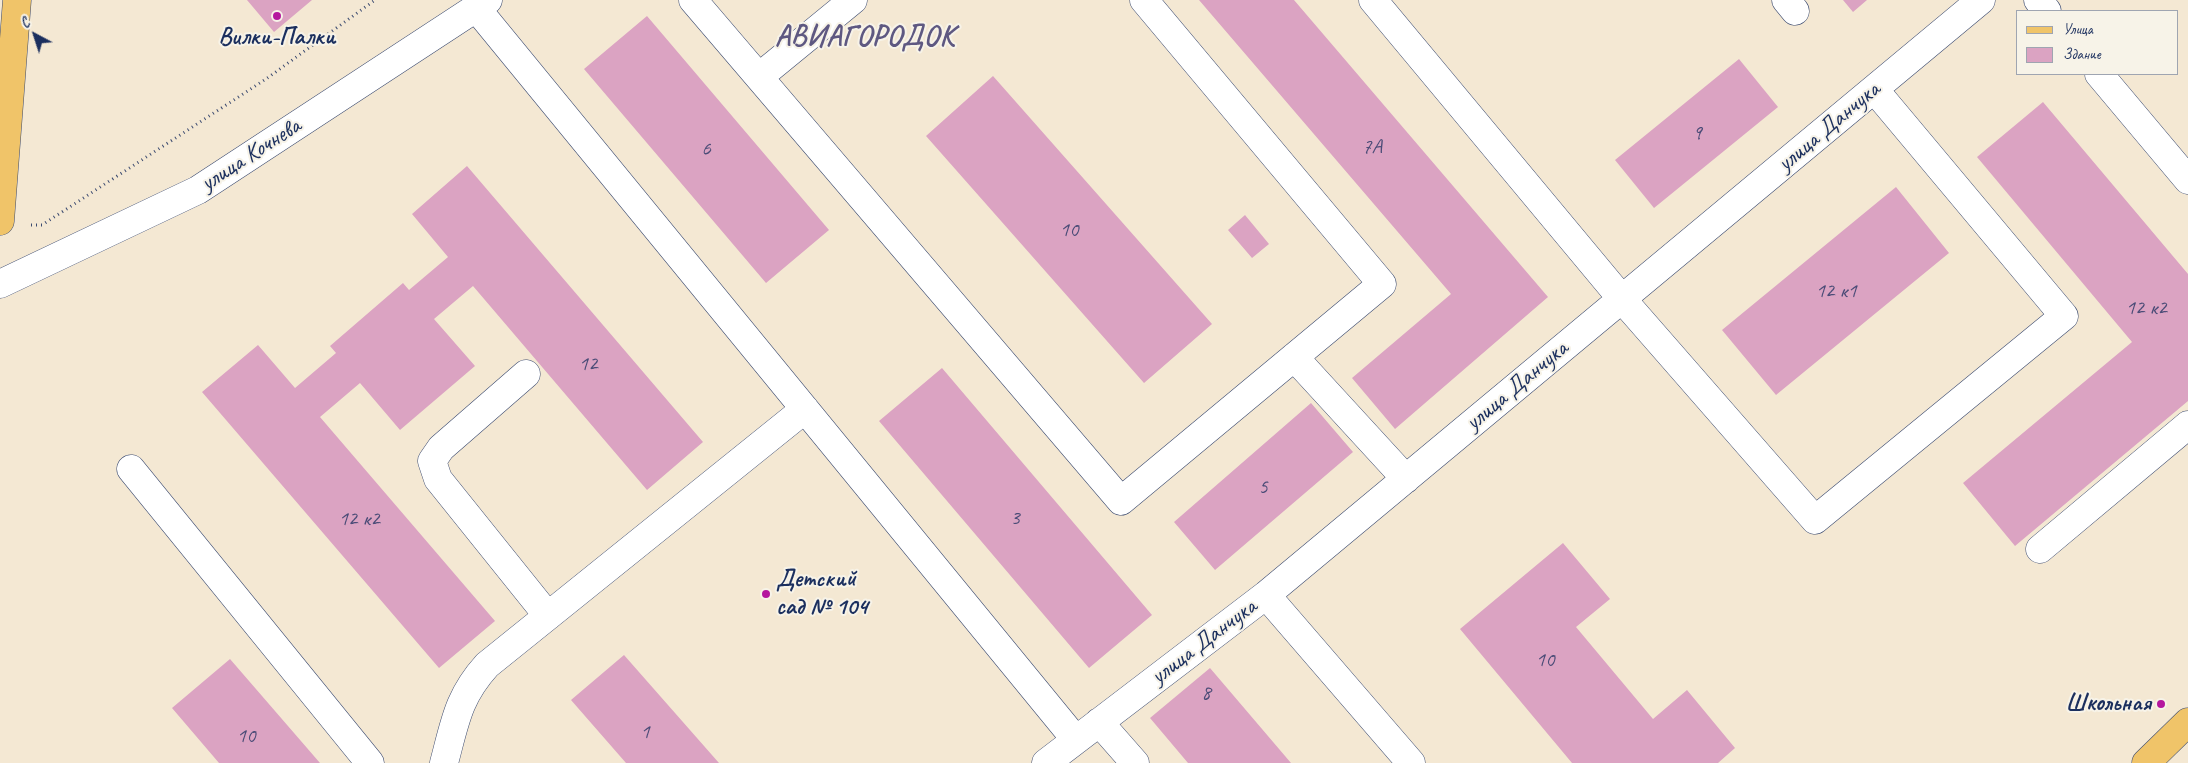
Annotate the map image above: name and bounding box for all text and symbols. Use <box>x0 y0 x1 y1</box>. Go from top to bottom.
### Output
north arrow <box>10 10 60 60</box>
marker: Вилки-Палки <box>271 10 283 22</box>
legend <box>2016 10 2178 75</box>
text: С <box>17 14 33 32</box>
district label: АВИАГОРОДОК <box>767 20 963 54</box>
text: Улица <box>2063 20 2093 39</box>
place label: Вилки-Палки <box>219 24 335 52</box>
text: Здание <box>2063 45 2101 64</box>
street label: улица Данчука <box>1772 76 1886 178</box>
street label: улица Кочнева <box>196 112 306 198</box>
house number: 9 <box>1692 120 1702 146</box>
house number: 7А <box>1362 134 1382 160</box>
house number: 6 <box>701 136 711 162</box>
house number: 10 <box>1060 217 1078 243</box>
house number: 12 к1 <box>1815 278 1857 304</box>
house number: 12 к2 <box>2125 295 2167 321</box>
street label: улица Данчука <box>1460 335 1574 437</box>
house number: 12 <box>579 351 597 377</box>
house number: 5 <box>1258 474 1268 500</box>
house number: 3 <box>1010 505 1020 531</box>
house number: 12 к2 <box>338 506 380 532</box>
place label: Детский сад № 104 <box>776 566 868 622</box>
marker: Детский сад № 104 <box>760 588 772 600</box>
street label: улица Данчука <box>1145 593 1263 691</box>
house number: 10 <box>1536 647 1554 673</box>
house number: 8 <box>1201 680 1211 706</box>
place label: Школьная <box>2066 690 2151 718</box>
marker: Школьная <box>2155 698 2167 710</box>
house number: 1 <box>640 719 650 745</box>
house number: 10 <box>237 723 255 749</box>

